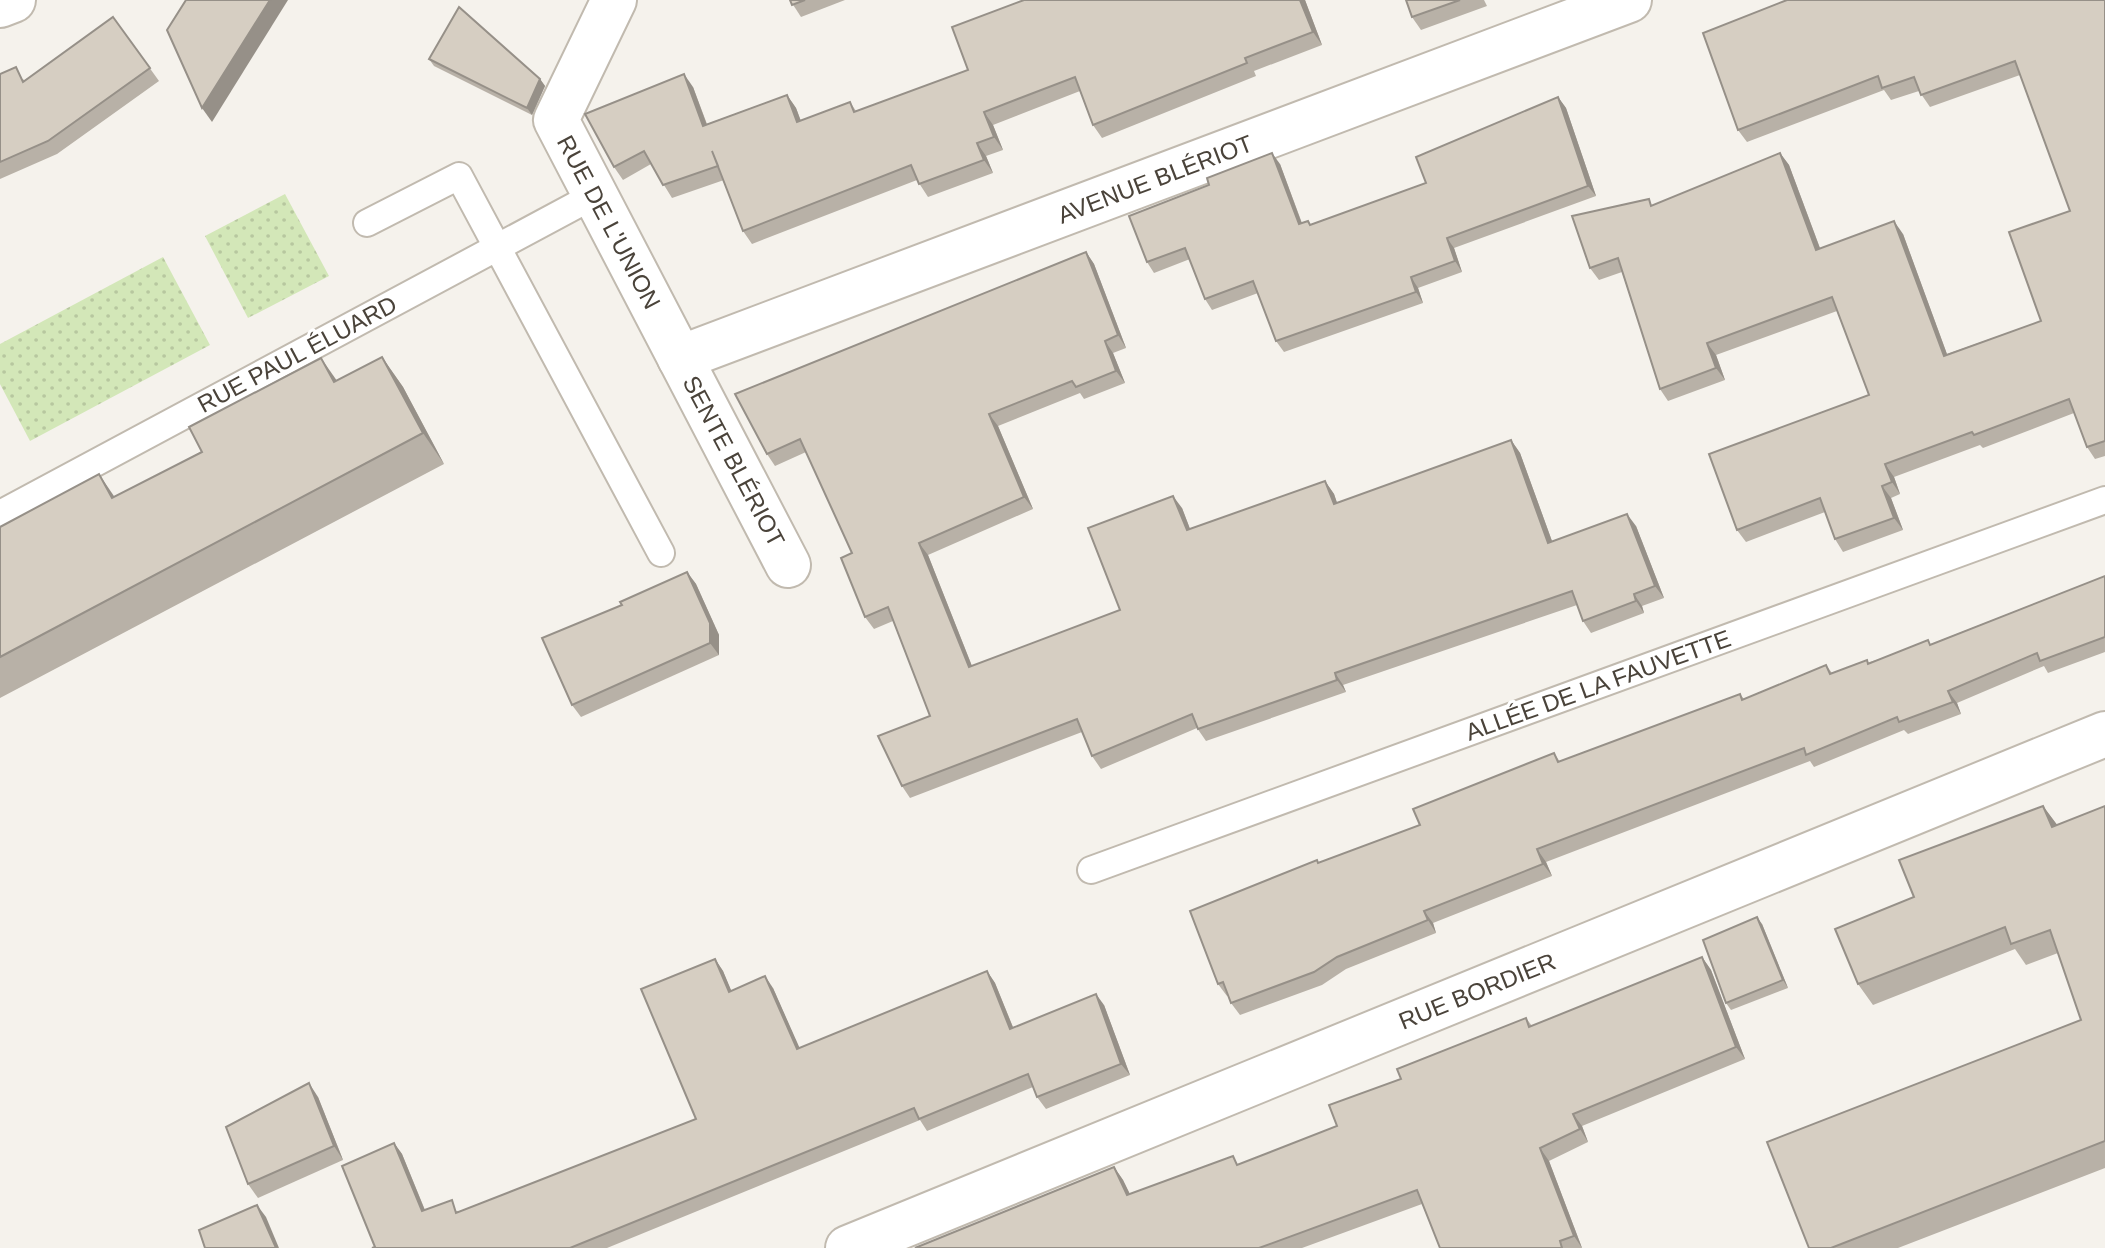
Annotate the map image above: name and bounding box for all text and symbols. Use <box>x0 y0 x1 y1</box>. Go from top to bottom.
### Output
street label: AVENUE BLÉRIOT <box>1054 129 1256 229</box>
street label: RUE DE L'UNION <box>552 131 666 313</box>
street label: RUE PAUL ÉLUARD <box>193 290 401 418</box>
street label: SENTE BLÉRIOT <box>678 371 791 551</box>
street label: ALLÉE DE LA FAUVETTE <box>1462 624 1734 746</box>
street label: RUE BORDIER <box>1395 947 1559 1035</box>

